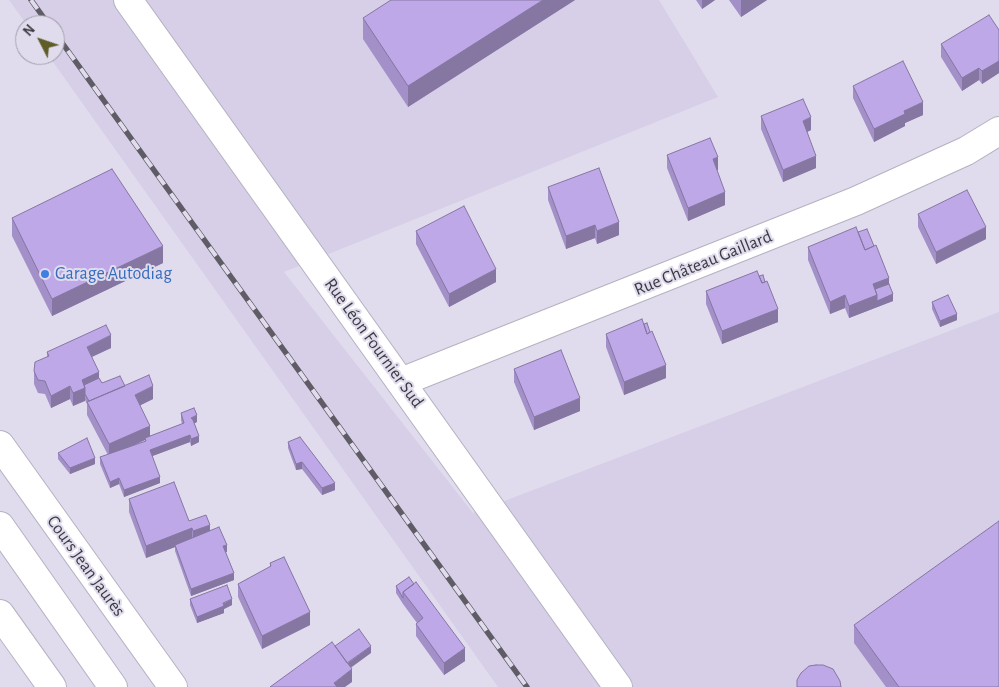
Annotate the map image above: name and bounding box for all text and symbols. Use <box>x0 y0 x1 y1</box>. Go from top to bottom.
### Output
north arrow <box>15 15 65 65</box>
text: N <box>21 23 38 39</box>
street label: Rue Château Gaillard <box>631 225 775 301</box>
place label: Garage Autodiag <box>55 263 172 285</box>
marker: Garage Autodiag <box>39 268 51 280</box>
street label: Rue Léon Fournier Sud <box>320 274 428 412</box>
street label: Cours Jean Jaurès <box>42 511 130 621</box>

